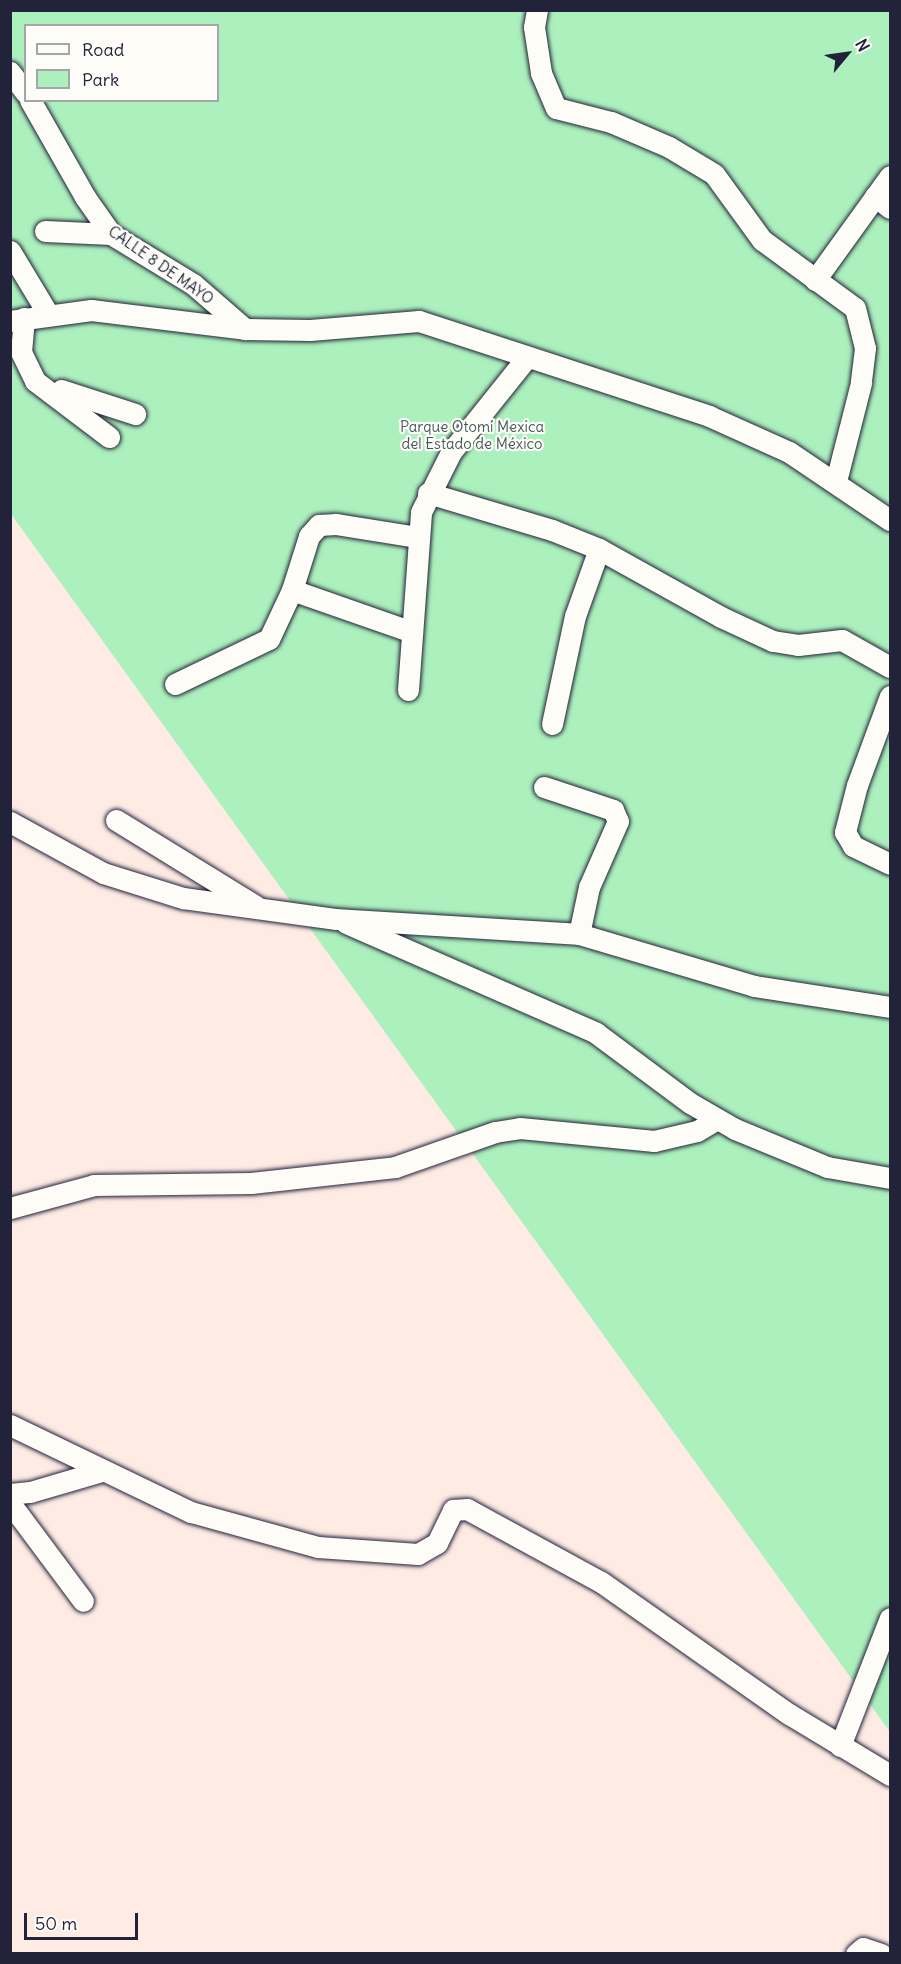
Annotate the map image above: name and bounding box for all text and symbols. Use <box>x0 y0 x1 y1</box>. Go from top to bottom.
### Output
legend <box>24 24 219 102</box>
north arrow <box>817 24 877 84</box>
text: N <box>851 36 874 55</box>
text: Road <box>82 38 124 61</box>
text: Park <box>82 68 119 91</box>
street label: CALLE 8 DE MAYO <box>105 222 217 308</box>
park label: Parque Otomí Mexica del Estado de México <box>400 417 544 452</box>
scale bar <box>27 1901 141 1939</box>
text: 50 m <box>35 1912 77 1935</box>

